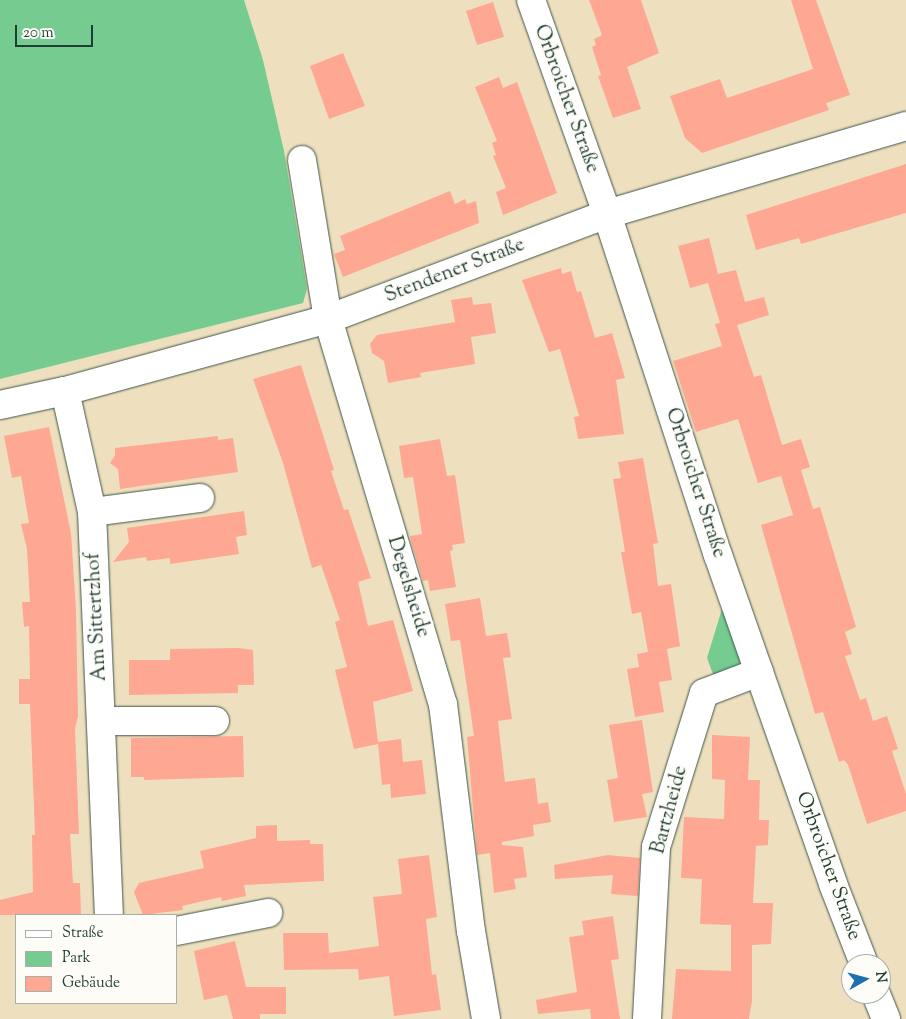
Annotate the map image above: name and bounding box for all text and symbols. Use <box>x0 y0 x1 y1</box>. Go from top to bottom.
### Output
scale bar <box>18 15 95 47</box>
street label: Orbroicher Straße <box>528 21 604 177</box>
text: 20 m <box>23 23 54 44</box>
street label: Stendener Straße <box>382 233 528 309</box>
street label: Orbroicher Straße <box>659 405 731 561</box>
street label: Degelsheide <box>381 534 435 640</box>
street label: Am Sittertzhof <box>82 552 112 682</box>
street label: Bartzheide <box>647 763 693 857</box>
street label: Orbroicher Straße <box>790 788 866 944</box>
legend <box>15 914 178 1004</box>
text: Straße <box>62 923 104 944</box>
text: Park <box>62 948 91 969</box>
north arrow <box>841 954 891 1004</box>
text: N <box>869 971 891 984</box>
text: Gebäude <box>62 973 120 994</box>

